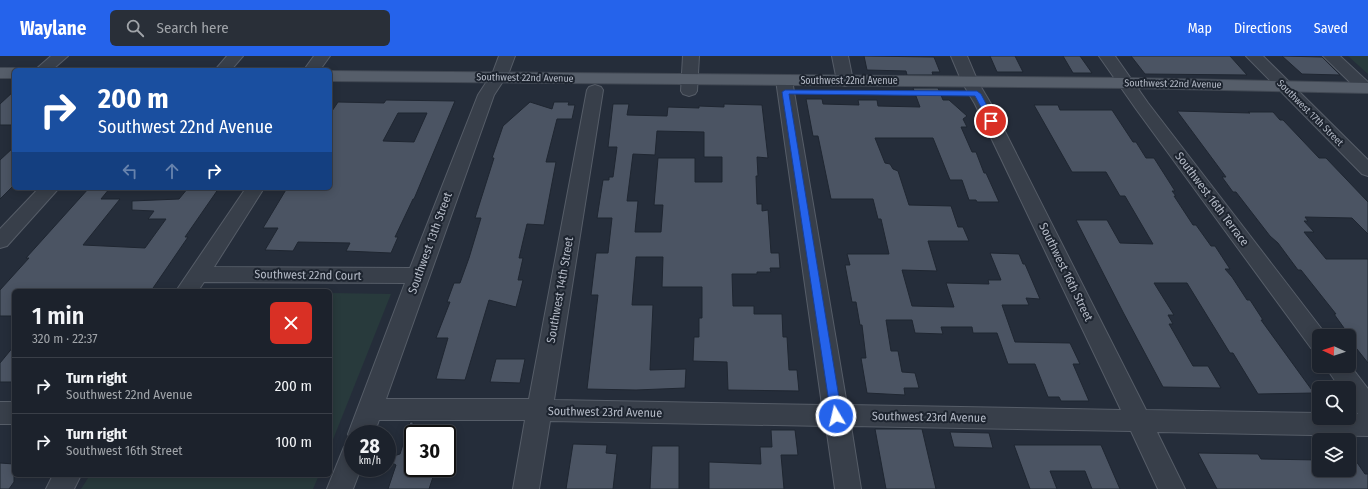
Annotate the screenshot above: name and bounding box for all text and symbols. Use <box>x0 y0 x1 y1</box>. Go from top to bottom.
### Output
search box <box>110 10 390 46</box>
text: Waylane <box>20 17 86 40</box>
icon: search <box>124 17 146 39</box>
text: Search here <box>156 19 229 37</box>
text: Map <box>1188 20 1212 37</box>
text: Directions <box>1234 20 1292 37</box>
text: Saved <box>1314 20 1348 37</box>
street label: Southwest 22nd Avenue <box>476 71 574 85</box>
street label: Southwest 22nd Avenue <box>800 75 898 87</box>
street label: Southwest 22nd Avenue <box>1124 77 1222 91</box>
street label: Southwest 17th Street <box>1274 77 1346 149</box>
text: 200 m <box>98 82 169 115</box>
icon: right <box>32 84 84 136</box>
pin <box>974 104 1008 138</box>
icon: arrive <box>980 110 1002 132</box>
text: Southwest 22nd Avenue <box>98 116 273 138</box>
street label: Southwest 16th Terrace <box>1172 149 1252 249</box>
icon: left <box>119 160 141 182</box>
icon: ahead <box>161 160 183 182</box>
icon: right <box>203 160 225 182</box>
street label: Southwest 13th Street <box>405 190 455 296</box>
street label: Southwest 16th Street <box>1036 221 1096 324</box>
street label: Southwest 14th Street <box>544 236 576 344</box>
street label: Southwest 22nd Court <box>254 267 362 283</box>
text: 1 min <box>32 302 84 330</box>
button: close <box>270 302 312 344</box>
north arrow <box>1312 329 1356 373</box>
map controls <box>1312 329 1356 477</box>
text: 320 m · 22:37 <box>32 331 98 346</box>
text: Turn right <box>66 369 127 387</box>
icon: right <box>32 375 54 397</box>
text: 200 m <box>275 377 312 395</box>
button: search <box>1312 381 1356 425</box>
text: Southwest 22nd Avenue <box>66 387 192 402</box>
position arrow <box>815 395 857 437</box>
street label: Southwest 23rd Avenue <box>548 404 662 420</box>
street label: Southwest 23rd Avenue <box>872 409 986 425</box>
text: Turn right <box>66 425 127 443</box>
speed limit sign: 30 <box>404 425 456 477</box>
icon: right <box>32 431 54 453</box>
text: 100 m <box>275 433 312 451</box>
button: layers <box>1312 433 1356 477</box>
text: 28 <box>360 434 380 458</box>
text: Southwest 16th Street <box>66 443 183 458</box>
text: km/h <box>359 455 381 467</box>

